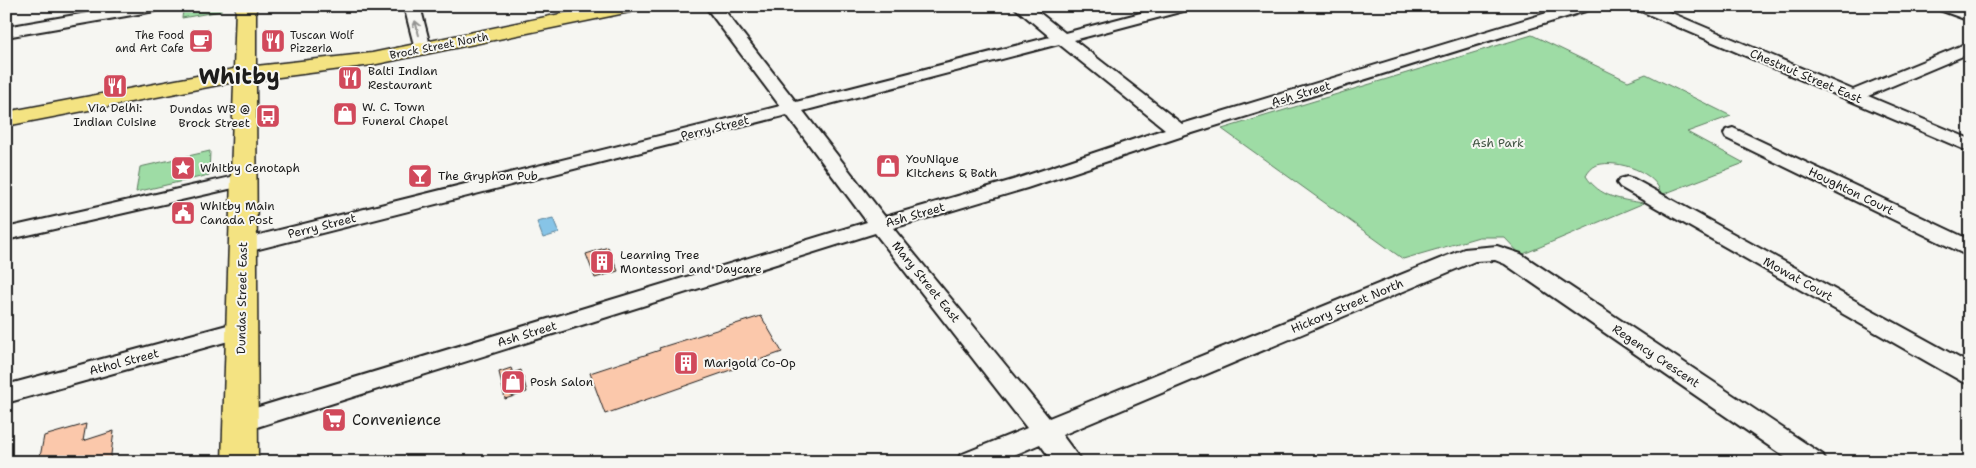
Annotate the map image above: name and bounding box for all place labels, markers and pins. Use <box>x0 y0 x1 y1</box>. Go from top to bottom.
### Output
place label: The Food and Art Cafe <box>115 28 184 56</box>
cafe icon: The Food and Art Cafe <box>188 28 214 54</box>
restaurant icon: Tuscan Wolf Pizzeria <box>260 28 286 54</box>
place label: Tuscan Wolf Pizzeria <box>290 28 355 56</box>
place label: Balti Indian Restaurant <box>368 63 438 93</box>
restaurant icon: Balti Indian Restaurant <box>337 65 363 91</box>
restaurant icon: Via Delhi: Indian Cuisine <box>102 73 128 99</box>
place label: W. C. Town Funeral Chapel <box>362 99 448 129</box>
place label: Via Delhi: Indian Cuisine <box>73 100 157 130</box>
place label: Dundas WB @ Brock Street <box>170 101 250 131</box>
shop icon: W. C. Town Funeral Chapel <box>332 101 358 127</box>
bus stop icon: Dundas WB @ Brock Street <box>255 103 281 129</box>
place label: YouNique Kitchens & Bath <box>906 151 997 181</box>
shop icon: YouNique Kitchens & Bath <box>875 153 901 179</box>
place icon: Whitby Cenotaph <box>170 155 196 181</box>
place label: Whitby Cenotaph <box>200 160 300 176</box>
bar icon: The Gryphon Pub <box>407 163 433 189</box>
place label: The Gryphon Pub <box>438 168 538 184</box>
place label: Whitby Main Canada Post <box>200 198 275 228</box>
public building icon: Whitby Main Canada Post <box>170 200 196 226</box>
place label: Learning Tree Montessori and Daycare <box>620 247 762 277</box>
building icon: Learning Tree Montessori and Daycare <box>589 249 615 275</box>
building icon: Marigold Co-Op <box>673 350 699 376</box>
place label: Marigold Co-Op <box>704 355 796 371</box>
shop icon: Posh Salon <box>500 369 526 395</box>
place label: Posh Salon <box>530 374 593 390</box>
supermarket icon: Convenience <box>321 407 347 433</box>
place label: Convenience <box>352 410 441 430</box>

